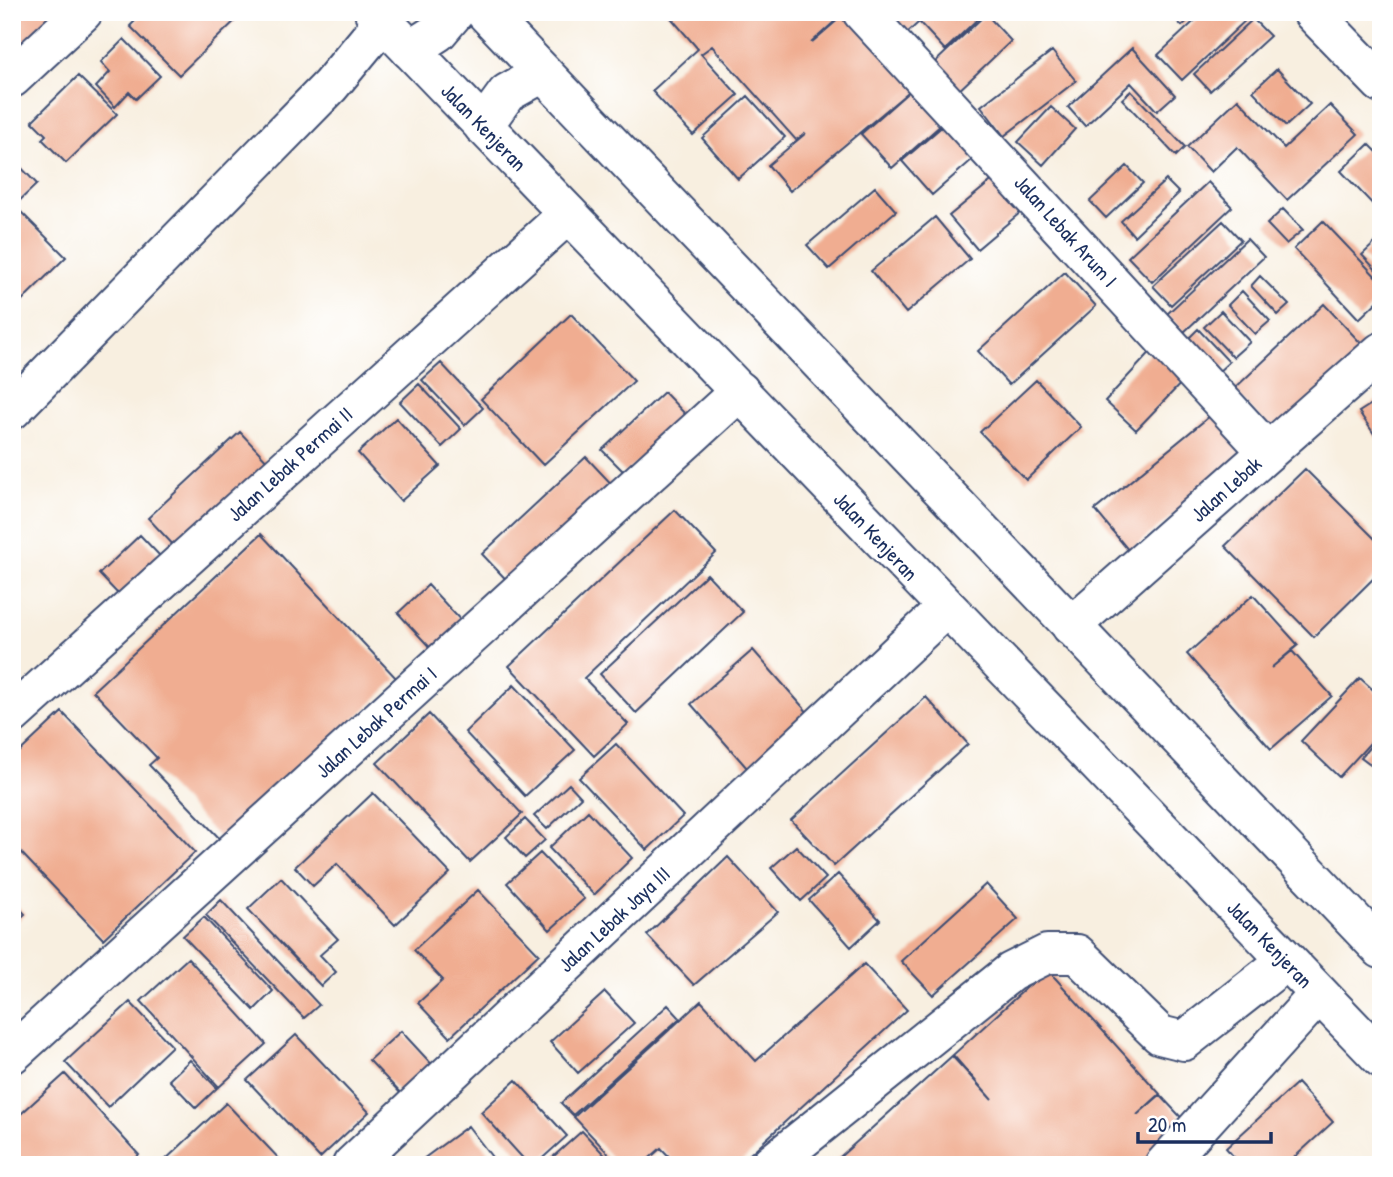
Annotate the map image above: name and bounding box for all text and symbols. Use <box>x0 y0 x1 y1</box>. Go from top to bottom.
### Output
street label: Jalan Kenjeran <box>435 77 533 177</box>
street label: Jalan Lebak Arum I <box>1008 169 1124 293</box>
street label: Jalan Lebak Permai II <box>221 400 359 528</box>
street label: Jalan Lebak <box>1184 449 1268 529</box>
street label: Jalan Kenjeran <box>827 485 925 587</box>
street label: Jalan Lebak Permai I <box>309 660 443 784</box>
street label: Jalan Lebak Jaya III <box>552 859 676 979</box>
street label: Jalan Kenjeran <box>1221 894 1319 994</box>
scale bar <box>1138 1100 1270 1144</box>
text: 20 m <box>1148 1110 1186 1139</box>

